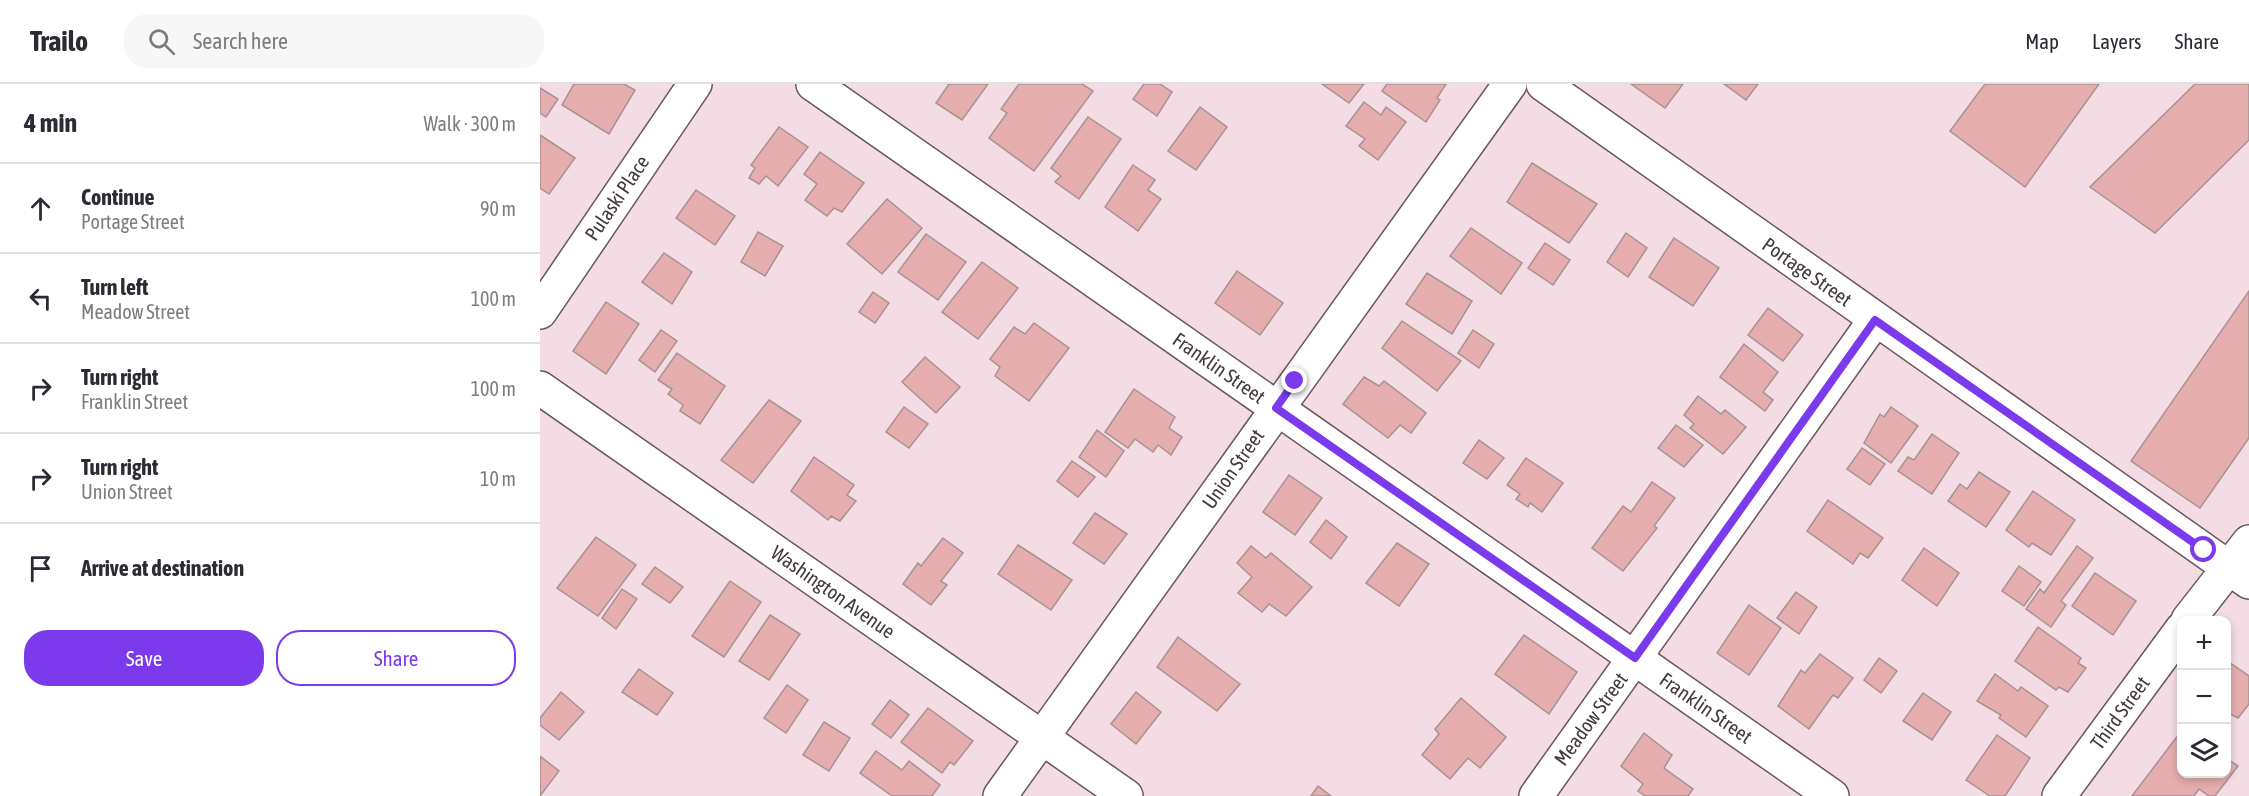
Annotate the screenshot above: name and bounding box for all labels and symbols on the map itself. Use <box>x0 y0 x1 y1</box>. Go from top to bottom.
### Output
street label: Pulaski Place <box>580 151 653 245</box>
street label: Portage Street <box>1758 232 1857 311</box>
street label: Franklin Street <box>1169 327 1270 408</box>
route end <box>1281 367 1307 393</box>
street label: Union Street <box>1197 424 1268 513</box>
route start <box>2190 536 2216 562</box>
street label: Washington Avenue <box>767 540 900 643</box>
street label: Franklin Street <box>1656 667 1757 748</box>
street label: Meadow Street <box>1549 668 1632 770</box>
street label: Third Street <box>2085 672 2154 754</box>

